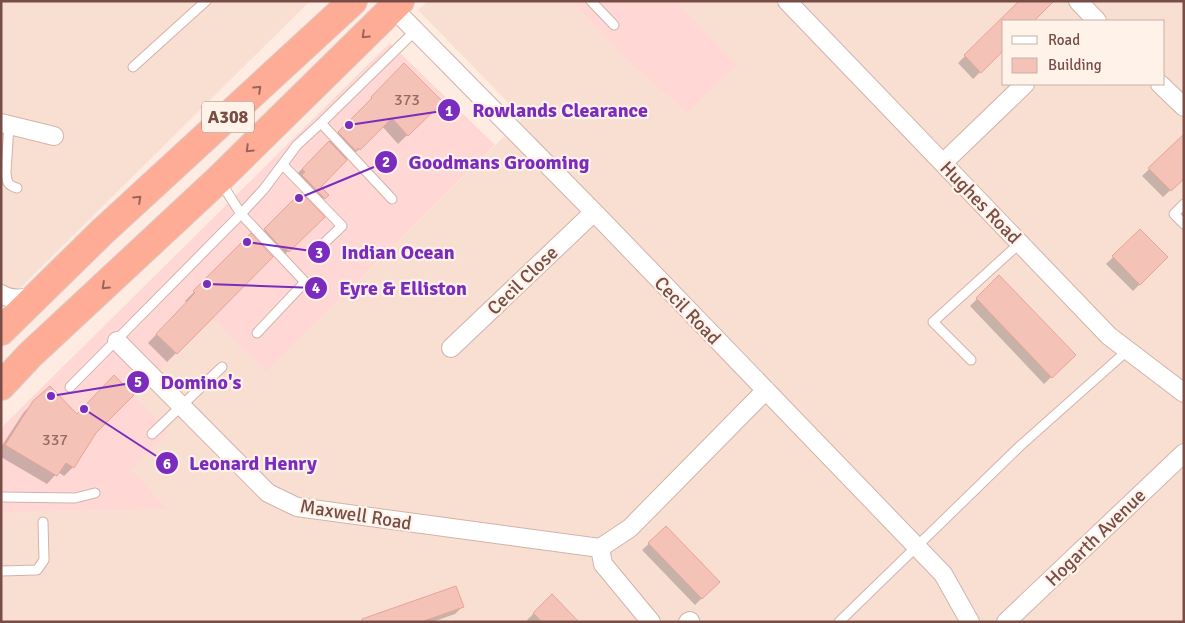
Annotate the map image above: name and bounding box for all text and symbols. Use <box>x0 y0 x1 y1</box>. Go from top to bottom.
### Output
legend <box>1002 20 1165 85</box>
one-way arrow <box>362 30 371 39</box>
text: Road <box>1048 31 1080 49</box>
text: Building <box>1048 56 1102 74</box>
one-way arrow <box>252 86 261 95</box>
house number: 373 <box>394 90 420 110</box>
callout: Rowlands Clearance <box>437 93 658 128</box>
text: Rowlands Clearance <box>472 98 648 123</box>
road number: A308 <box>202 101 254 132</box>
text: 1 <box>445 102 453 120</box>
one-way arrow <box>246 143 255 152</box>
callout: Goodmans Grooming <box>374 144 599 179</box>
text: Goodmans Grooming <box>409 150 590 175</box>
text: 2 <box>382 153 390 171</box>
street label: Hughes Road <box>935 156 1026 249</box>
one-way arrow <box>133 196 142 205</box>
callout: Indian Ocean <box>306 235 465 270</box>
text: Indian Ocean <box>341 240 455 265</box>
street label: Cecil Close <box>482 241 563 320</box>
text: 3 <box>315 244 323 262</box>
callout: Eyre & Elliston <box>304 270 476 305</box>
street label: Cecil Road <box>649 272 726 350</box>
text: Eyre & Elliston <box>339 276 467 301</box>
text: 4 <box>312 279 320 297</box>
one-way arrow <box>101 280 110 289</box>
callout: Domino's <box>126 364 251 399</box>
text: Domino's <box>161 370 242 395</box>
text: 5 <box>134 373 142 391</box>
house number: 337 <box>42 430 68 450</box>
callout: Leonard Henry <box>155 446 327 481</box>
text: Leonard Henry <box>189 451 317 476</box>
text: 6 <box>163 455 171 473</box>
street label: Hogarth Avenue <box>1040 484 1151 592</box>
street label: Maxwell Road <box>298 494 413 536</box>

